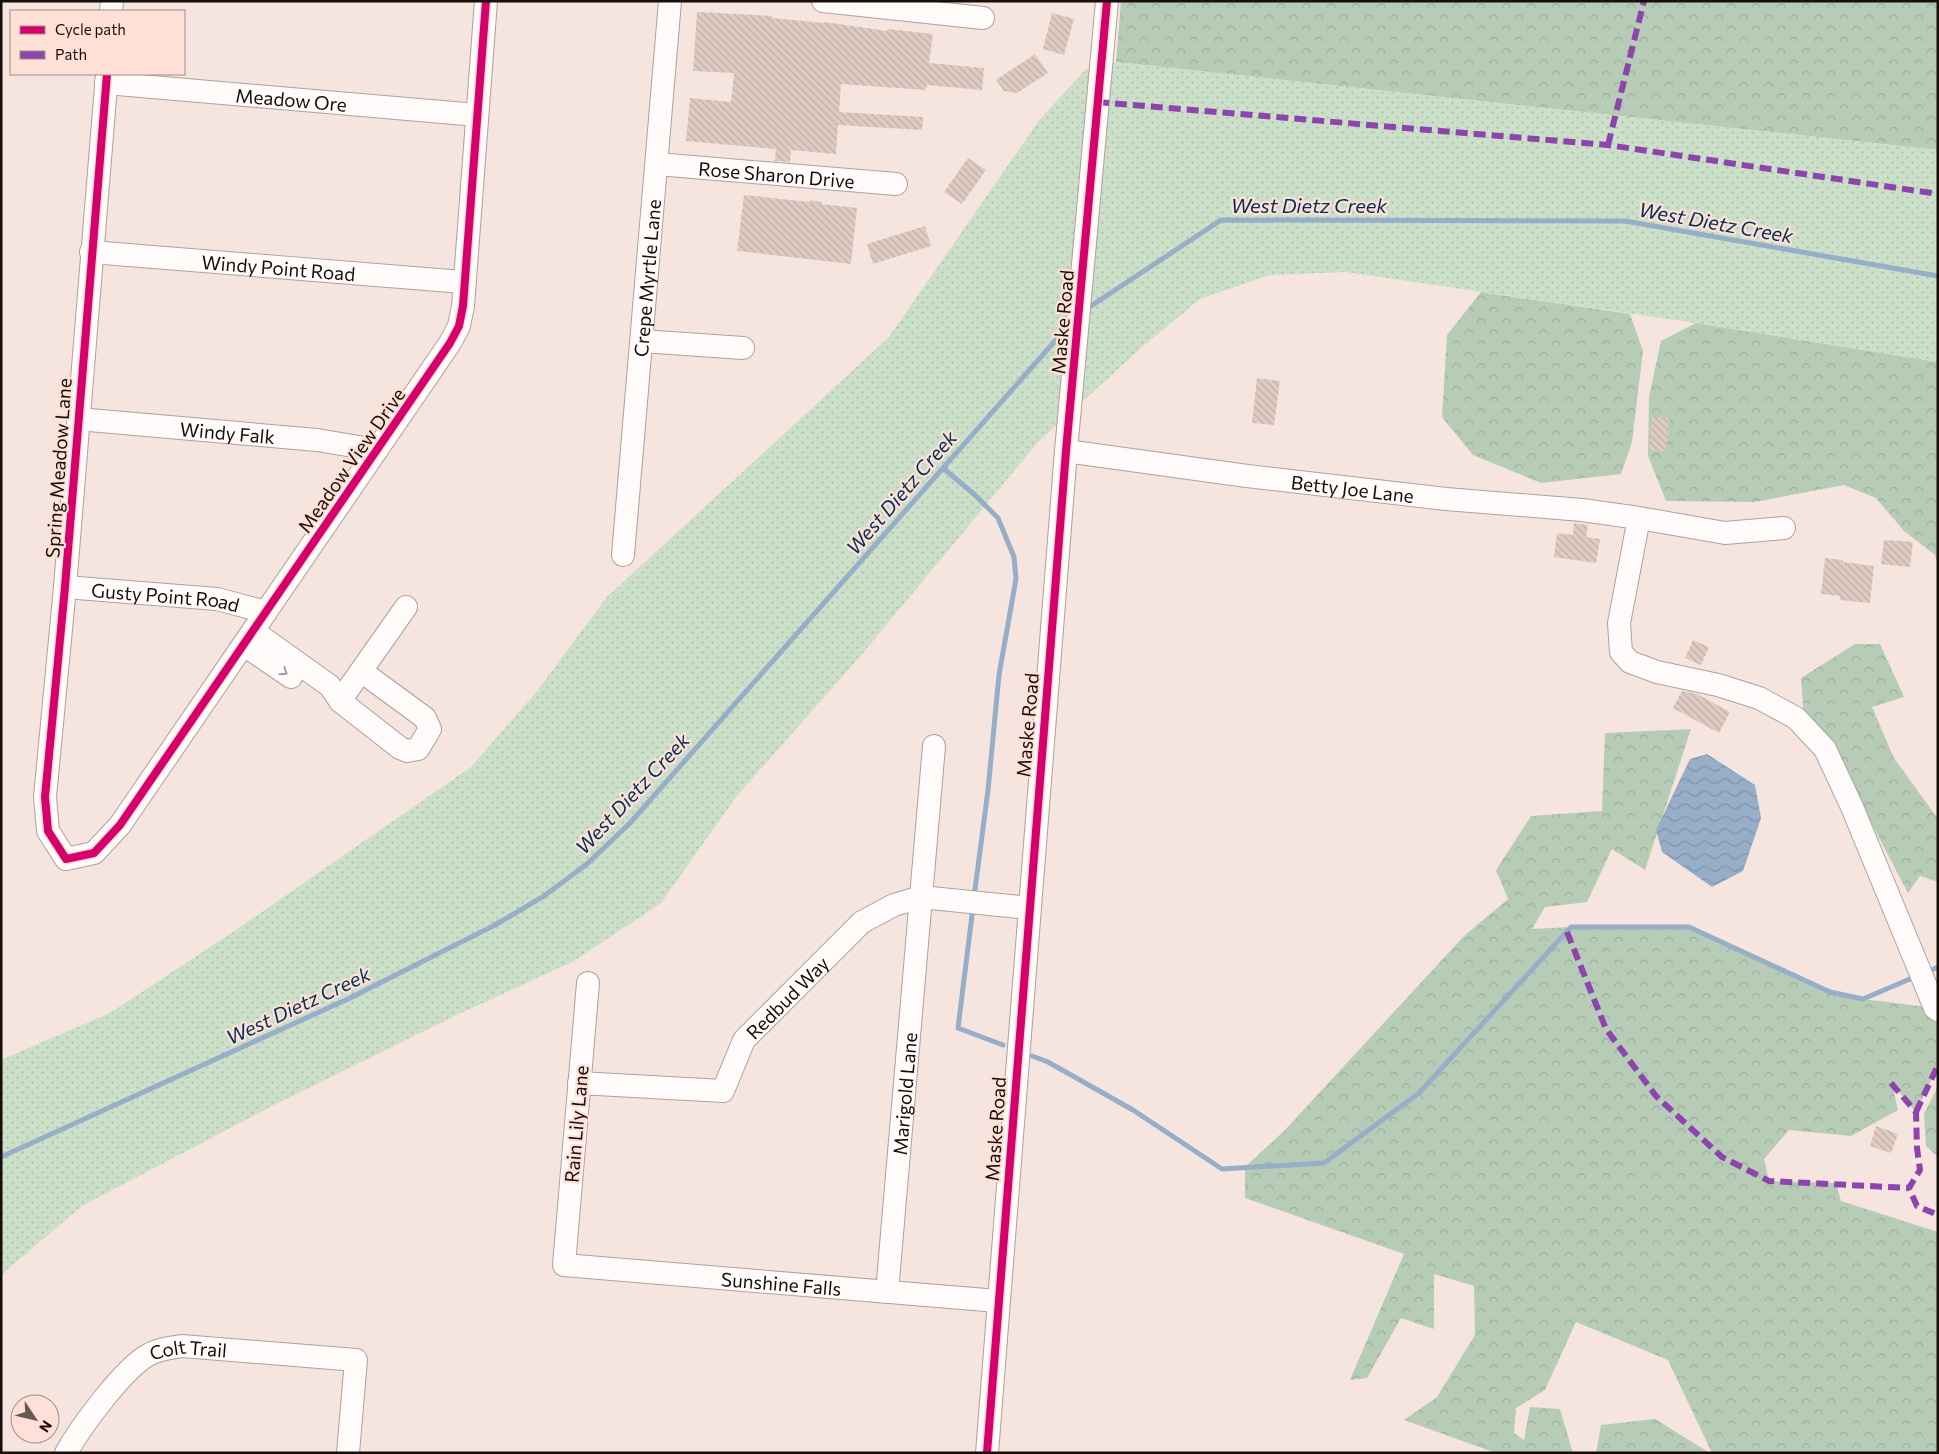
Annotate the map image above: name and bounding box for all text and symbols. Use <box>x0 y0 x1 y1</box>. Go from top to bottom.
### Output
legend <box>10 10 185 75</box>
text: Cycle path <box>55 20 126 38</box>
text: Path <box>55 45 87 63</box>
street label: Meadow Ore <box>235 83 348 115</box>
street label: Rose Sharon Drive <box>698 156 856 192</box>
water label: West Dietz Creek <box>1231 193 1388 217</box>
water label: West Dietz Creek <box>1637 197 1796 248</box>
street label: Crepe Myrtle Lane <box>628 198 665 358</box>
street label: Windy Point Road <box>201 249 356 285</box>
street label: Maske Road <box>1046 269 1078 375</box>
street label: Spring Meadow Lane <box>40 377 76 559</box>
street label: Meadow View Drive <box>292 383 410 537</box>
street label: Windy Falk <box>179 417 276 448</box>
water label: West Dietz Creek <box>841 424 962 559</box>
street label: Betty Joe Lane <box>1290 470 1415 507</box>
street label: Gusty Point Road <box>91 578 242 616</box>
one-way arrow <box>278 666 288 675</box>
street label: Maske Road <box>1011 672 1043 778</box>
water label: West Dietz Creek <box>570 727 695 858</box>
street label: Redbud Way <box>741 951 833 1043</box>
water label: West Dietz Creek <box>222 961 375 1049</box>
street label: Marigold Lane <box>887 1031 921 1156</box>
street label: Rain Lily Lane <box>559 1064 593 1184</box>
street label: Maske Road <box>980 1076 1010 1182</box>
street label: Sunshine Falls <box>720 1267 842 1299</box>
street label: Colt Trail <box>146 1334 228 1364</box>
north arrow <box>10 1394 60 1444</box>
text: N <box>36 1418 56 1436</box>

